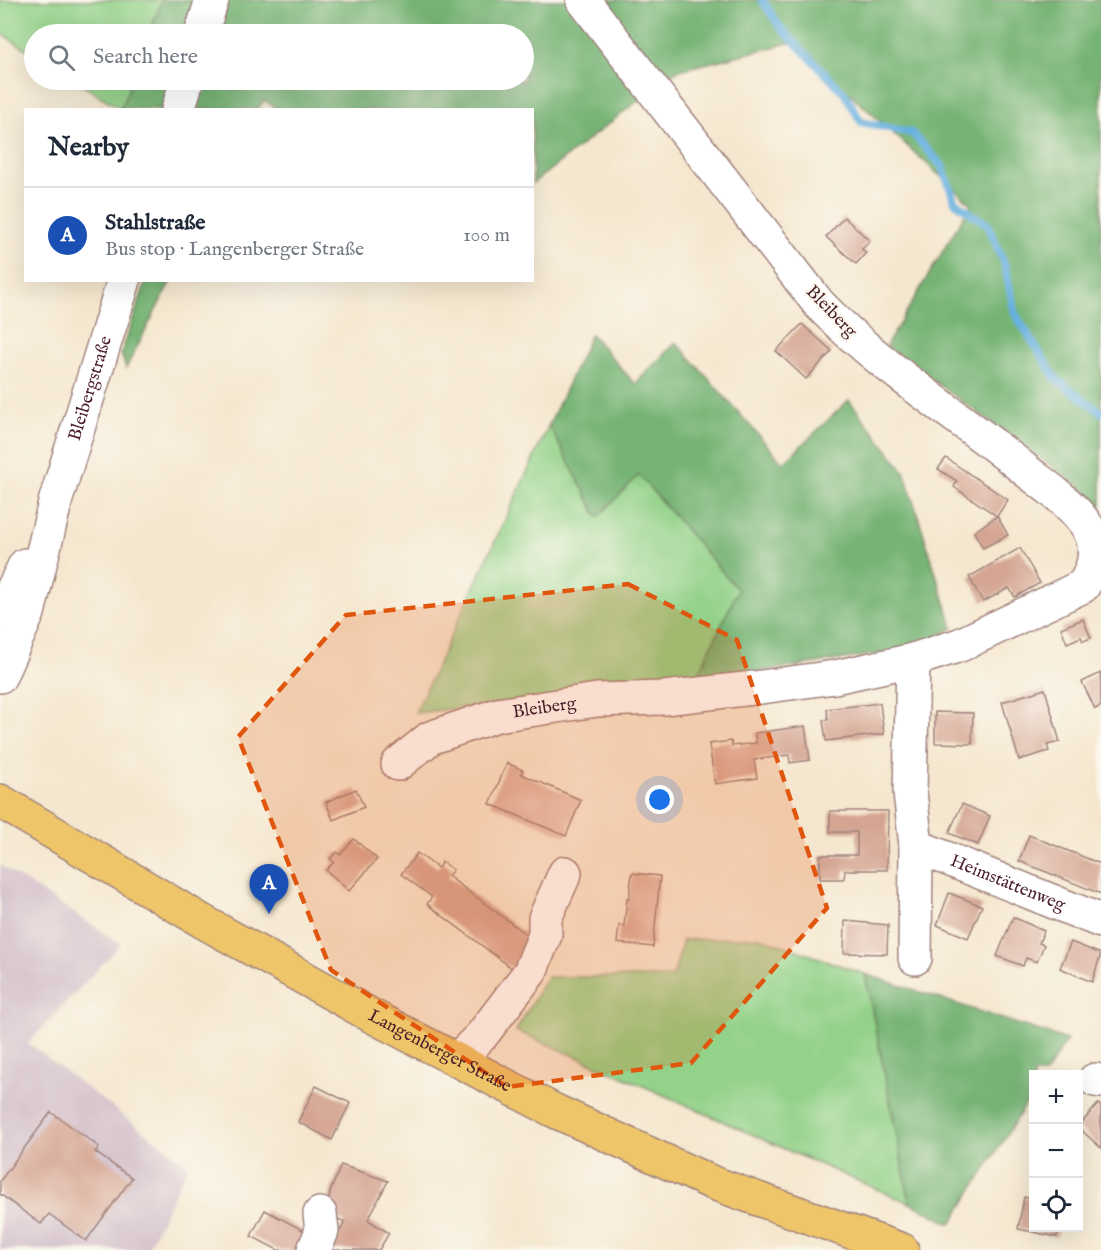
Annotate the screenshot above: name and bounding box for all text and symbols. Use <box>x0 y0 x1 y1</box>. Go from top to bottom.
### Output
search box <box>24 24 534 90</box>
icon: search <box>45 41 78 74</box>
text: Search here <box>93 43 198 71</box>
text: Nearby <box>48 131 129 164</box>
text: Stahlstraße <box>105 209 205 237</box>
text: A <box>61 223 74 248</box>
text: 100 m <box>463 223 510 248</box>
text: Bus stop · Langenberger Straße <box>105 237 364 262</box>
street label: Bleiberg <box>800 281 862 343</box>
street label: Bleibergstraße <box>63 333 117 444</box>
street label: Bleiberg <box>511 692 578 724</box>
your location <box>645 785 674 814</box>
street label: Heimstättenweg <box>947 850 1069 917</box>
pin: A <box>250 864 288 914</box>
street label: Langenberger Straße <box>364 1004 515 1098</box>
map controls <box>1029 1070 1083 1232</box>
button: + <box>1029 1070 1083 1124</box>
button: − <box>1029 1124 1083 1178</box>
button: locate <box>1029 1178 1083 1232</box>

